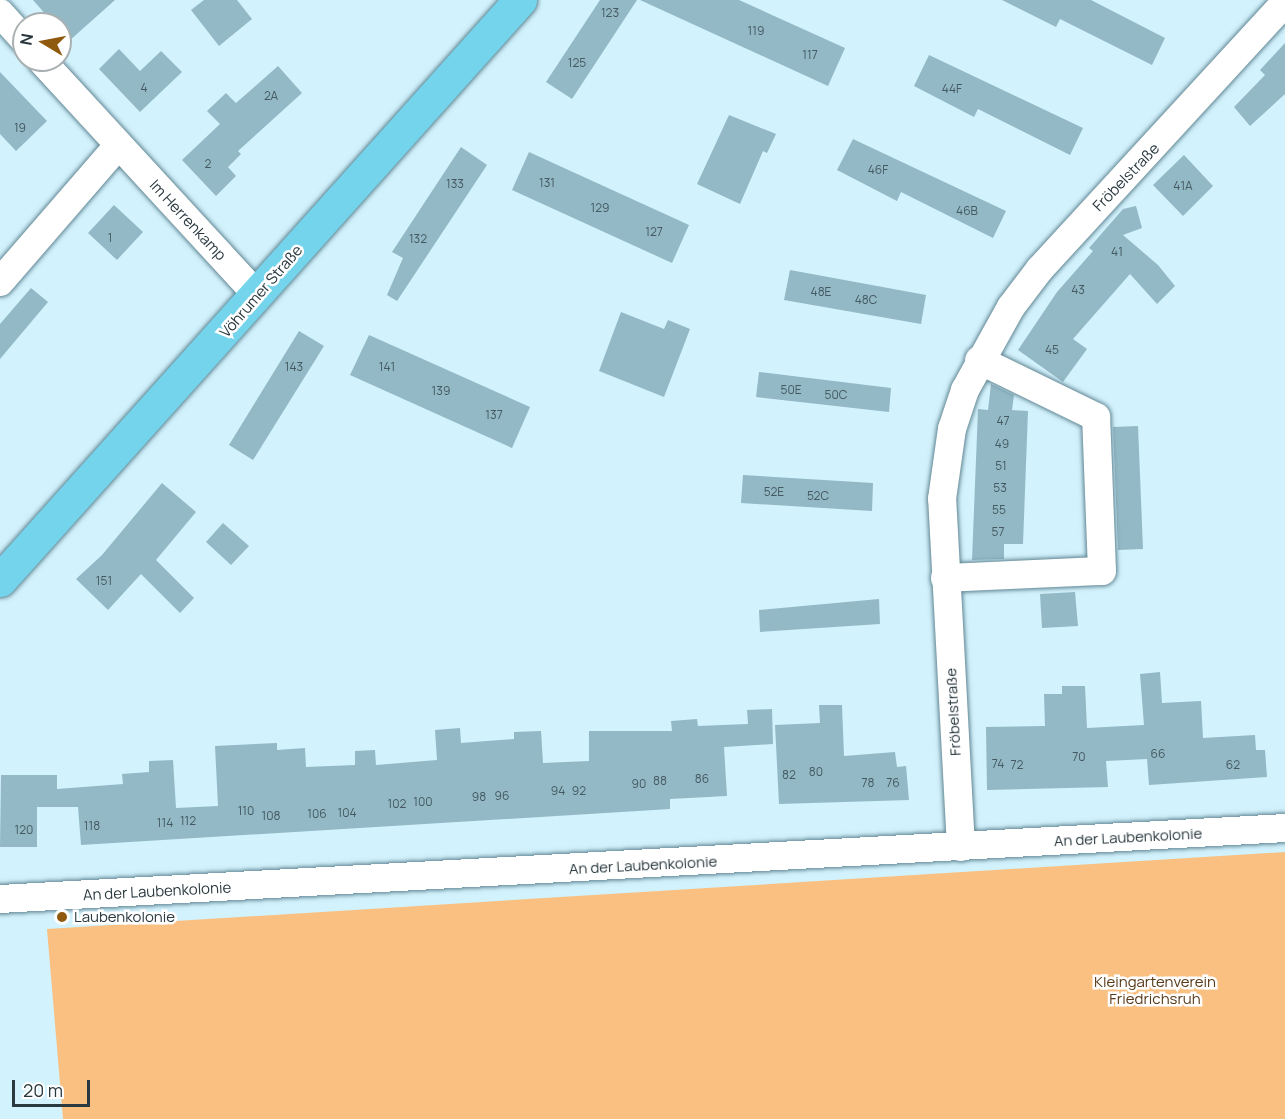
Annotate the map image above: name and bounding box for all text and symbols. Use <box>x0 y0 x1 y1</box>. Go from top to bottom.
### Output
house number: 123 <box>601 6 619 20</box>
north arrow <box>12 12 72 72</box>
house number: 119 <box>748 24 764 38</box>
text: N <box>14 32 38 47</box>
house number: 117 <box>802 48 818 62</box>
house number: 125 <box>568 56 586 70</box>
house number: 4 <box>140 81 148 95</box>
house number: 44F <box>942 82 962 96</box>
house number: 2A <box>264 89 278 103</box>
house number: 19 <box>14 121 26 135</box>
street label: Fröbelstraße <box>1089 139 1163 215</box>
house number: 2 <box>205 157 211 171</box>
house number: 46F <box>868 163 888 177</box>
street label: Im Herrenkamp <box>146 176 230 264</box>
house number: 131 <box>539 176 555 190</box>
house number: 133 <box>446 177 464 191</box>
house number: 41A <box>1173 179 1193 193</box>
house number: 129 <box>591 201 609 215</box>
house number: 46B <box>956 204 978 218</box>
house number: 127 <box>645 225 663 239</box>
house number: 1 <box>108 231 112 245</box>
house number: 132 <box>409 232 427 246</box>
street label: Vöhrumer Straße <box>216 241 306 341</box>
house number: 41 <box>1111 245 1123 259</box>
house number: 43 <box>1071 283 1085 297</box>
house number: 48E <box>811 285 831 299</box>
house number: 48C <box>855 293 877 307</box>
house number: 45 <box>1045 343 1059 357</box>
house number: 143 <box>285 360 303 374</box>
house number: 141 <box>379 360 395 374</box>
house number: 50E <box>780 383 802 397</box>
house number: 139 <box>432 384 450 398</box>
house number: 50C <box>825 388 847 402</box>
house number: 137 <box>485 408 503 422</box>
house number: 47 <box>996 414 1010 428</box>
house number: 49 <box>995 437 1009 451</box>
house number: 51 <box>995 459 1007 473</box>
house number: 53 <box>993 481 1007 495</box>
house number: 52E <box>764 485 784 499</box>
house number: 52C <box>807 489 829 503</box>
house number: 55 <box>992 503 1006 517</box>
house number: 57 <box>992 525 1004 539</box>
house number: 151 <box>96 574 112 588</box>
street label: Fröbelstraße <box>942 668 964 756</box>
house number: 66 <box>1151 747 1165 761</box>
house number: 70 <box>1072 750 1086 764</box>
house number: 74 <box>992 757 1004 771</box>
house number: 72 <box>1011 758 1023 772</box>
house number: 62 <box>1226 758 1240 772</box>
house number: 80 <box>809 765 823 779</box>
house number: 82 <box>782 768 796 782</box>
house number: 86 <box>695 772 709 786</box>
house number: 88 <box>653 774 667 788</box>
house number: 78 <box>862 776 874 790</box>
house number: 76 <box>886 776 900 790</box>
house number: 90 <box>632 777 646 791</box>
house number: 94 <box>551 784 565 798</box>
house number: 92 <box>572 784 586 798</box>
house number: 96 <box>495 789 509 803</box>
house number: 98 <box>472 790 486 804</box>
house number: 100 <box>413 795 433 809</box>
house number: 102 <box>388 797 406 811</box>
house number: 110 <box>238 804 254 818</box>
house number: 104 <box>337 806 357 820</box>
house number: 106 <box>307 807 327 821</box>
house number: 108 <box>262 809 280 823</box>
house number: 112 <box>180 814 196 828</box>
house number: 114 <box>157 816 173 830</box>
house number: 118 <box>84 819 100 833</box>
house number: 120 <box>15 823 33 837</box>
street label: An der Laubenkolonie <box>1053 824 1203 850</box>
street label: An der Laubenkolonie <box>568 852 718 878</box>
street label: An der Laubenkolonie <box>82 878 232 904</box>
place label: Laubenkolonie <box>74 908 175 926</box>
marker: Laubenkolonie <box>55 910 69 924</box>
park label: Kleingartenverein Friedrichsruh <box>1094 972 1216 1007</box>
scale bar <box>15 1068 93 1106</box>
text: 20 m <box>23 1078 63 1102</box>

